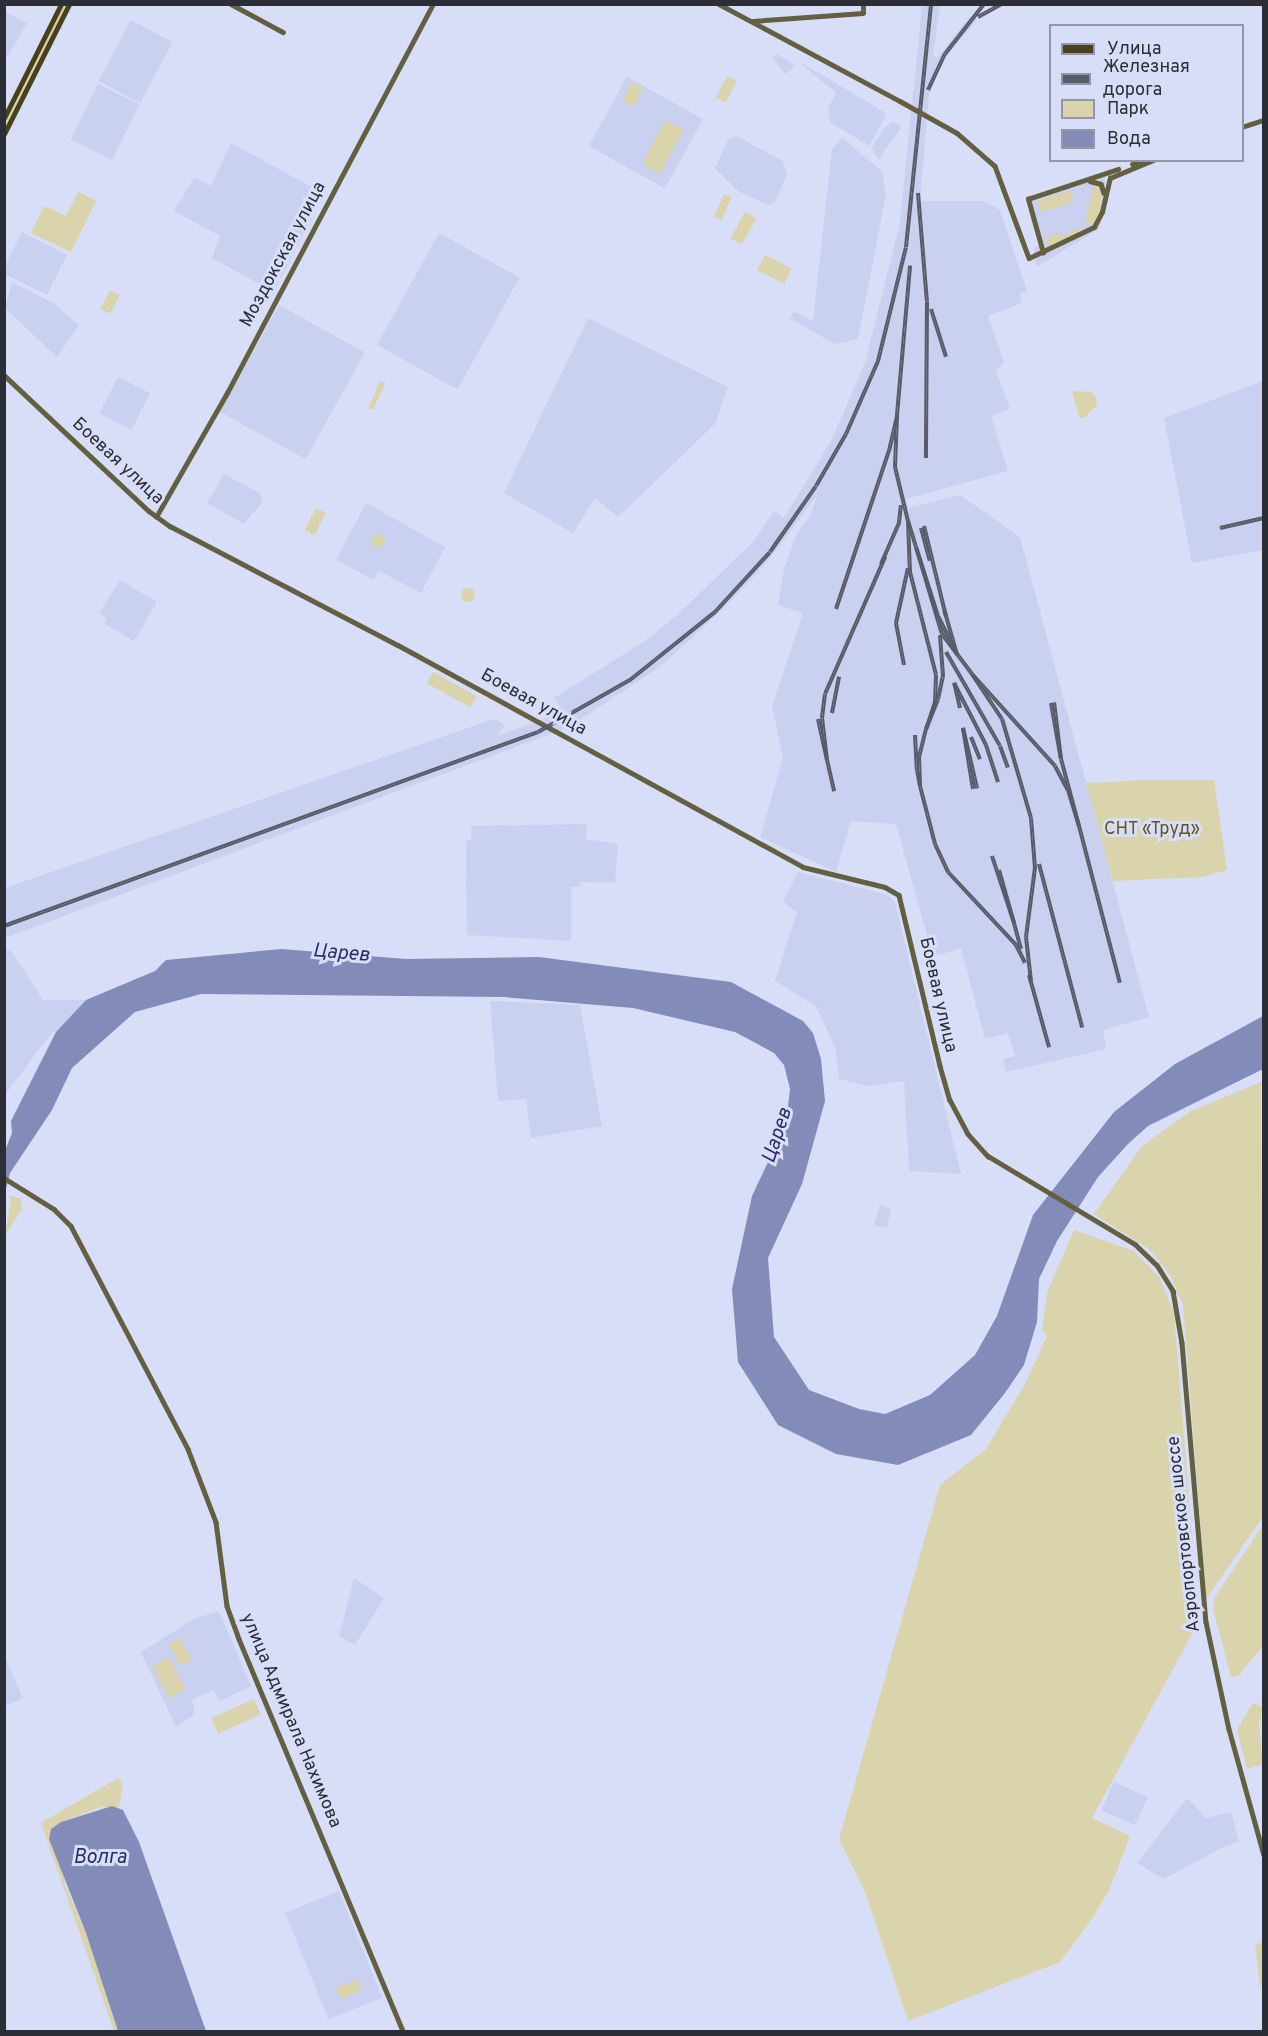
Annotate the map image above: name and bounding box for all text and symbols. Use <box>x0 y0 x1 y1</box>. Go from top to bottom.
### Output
legend <box>1049 24 1244 162</box>
text: Улица <box>1107 38 1161 61</box>
text: Железная дорога <box>1103 56 1190 102</box>
text: Парк <box>1107 98 1149 121</box>
text: Вода <box>1107 128 1151 151</box>
street label: Моздокская улица <box>237 179 331 331</box>
street label: Боевая улица <box>67 414 167 510</box>
street label: Боевая улица <box>476 665 590 741</box>
park label: СНТ «Труд» <box>1104 819 1200 841</box>
street label: Боевая улица <box>913 935 961 1055</box>
water label: Царев <box>312 940 370 968</box>
water label: Царев <box>758 1105 798 1167</box>
street label: Аэропортовское шоссе <box>1164 1435 1206 1633</box>
street label: улица Адмирала Нахимова <box>235 1610 345 1832</box>
water label: Волга <box>73 1846 127 1870</box>

